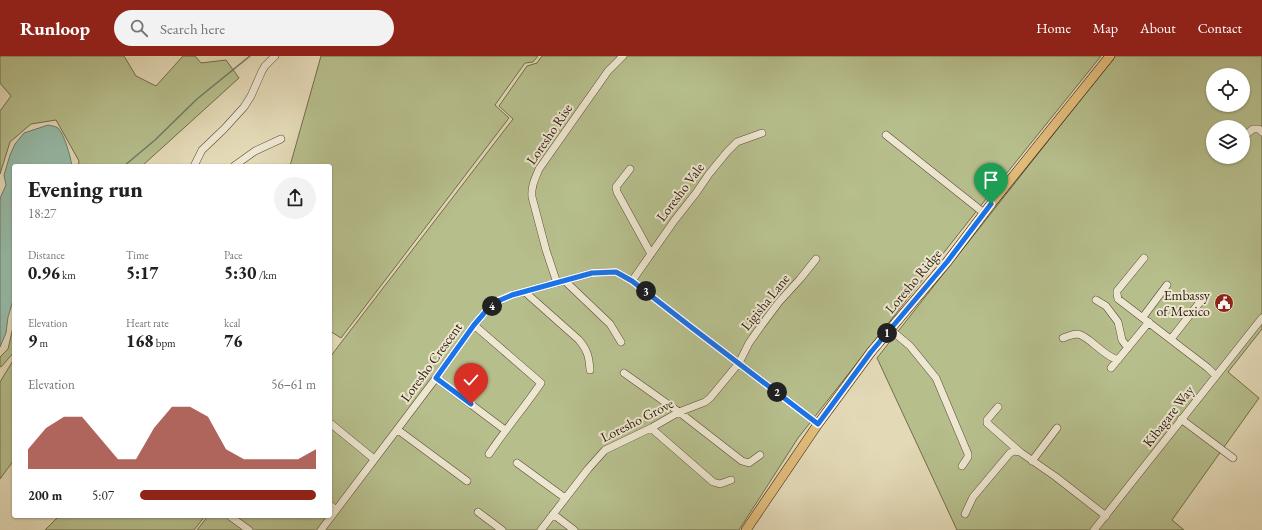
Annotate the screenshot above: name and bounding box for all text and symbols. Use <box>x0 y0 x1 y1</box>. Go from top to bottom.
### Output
search box <box>114 10 394 46</box>
text: Runloop <box>20 16 90 41</box>
icon: search <box>128 17 150 39</box>
text: Search here <box>160 19 225 38</box>
text: Home <box>1036 19 1071 37</box>
text: Map <box>1093 19 1118 37</box>
text: About <box>1140 19 1176 37</box>
text: Contact <box>1198 19 1242 37</box>
map controls <box>1206 68 1250 164</box>
button: locate <box>1206 68 1250 112</box>
street label: Loresho Rise <box>522 99 576 168</box>
button: layers <box>1206 120 1250 164</box>
street label: Loresho Vale <box>652 159 708 225</box>
pin <box>974 163 1008 204</box>
icon: arrive <box>980 169 1002 191</box>
text: Evening run <box>28 175 143 204</box>
button: share <box>274 177 316 219</box>
text: 18:27 <box>28 205 56 222</box>
street label: Loresho Ridge <box>881 245 946 317</box>
text: Distance <box>28 248 65 262</box>
text: Time <box>126 248 149 262</box>
text: Pace <box>224 248 242 262</box>
text: 0.96 <box>28 262 60 284</box>
text: 5:17 <box>126 262 158 284</box>
text: 5:30 <box>224 262 256 284</box>
text: km <box>60 268 76 282</box>
text: /km <box>256 268 277 282</box>
street label: Ligisha Lane <box>737 270 794 334</box>
pin: 3 <box>636 281 656 301</box>
text: 3 <box>643 284 649 298</box>
place label: Embassy of Mexico <box>1156 286 1211 320</box>
public building icon: Embassy of Mexico <box>1213 292 1235 314</box>
pin: 4 <box>482 296 502 316</box>
text: 4 <box>489 299 495 313</box>
text: Elevation <box>28 316 68 330</box>
text: Heart rate <box>126 316 169 330</box>
text: kcal <box>224 316 241 330</box>
street label: Loresho Crescent <box>396 318 466 405</box>
pin: 1 <box>877 323 897 343</box>
text: 1 <box>884 326 890 340</box>
text: 9 <box>28 330 37 352</box>
text: 168 <box>126 330 154 352</box>
text: 76 <box>224 330 242 352</box>
text: m <box>37 336 48 350</box>
text: bpm <box>154 336 176 350</box>
pin <box>454 363 488 404</box>
icon: check <box>460 369 482 391</box>
text: Elevation <box>28 376 75 393</box>
text: 56–61 m <box>271 376 316 393</box>
street label: Kibagare Way <box>1138 381 1198 450</box>
pin: 2 <box>767 382 787 402</box>
text: 2 <box>774 385 780 399</box>
street label: Loresho Grove <box>597 394 677 446</box>
text: 200 m <box>28 487 62 504</box>
text: 5:07 <box>92 487 114 504</box>

